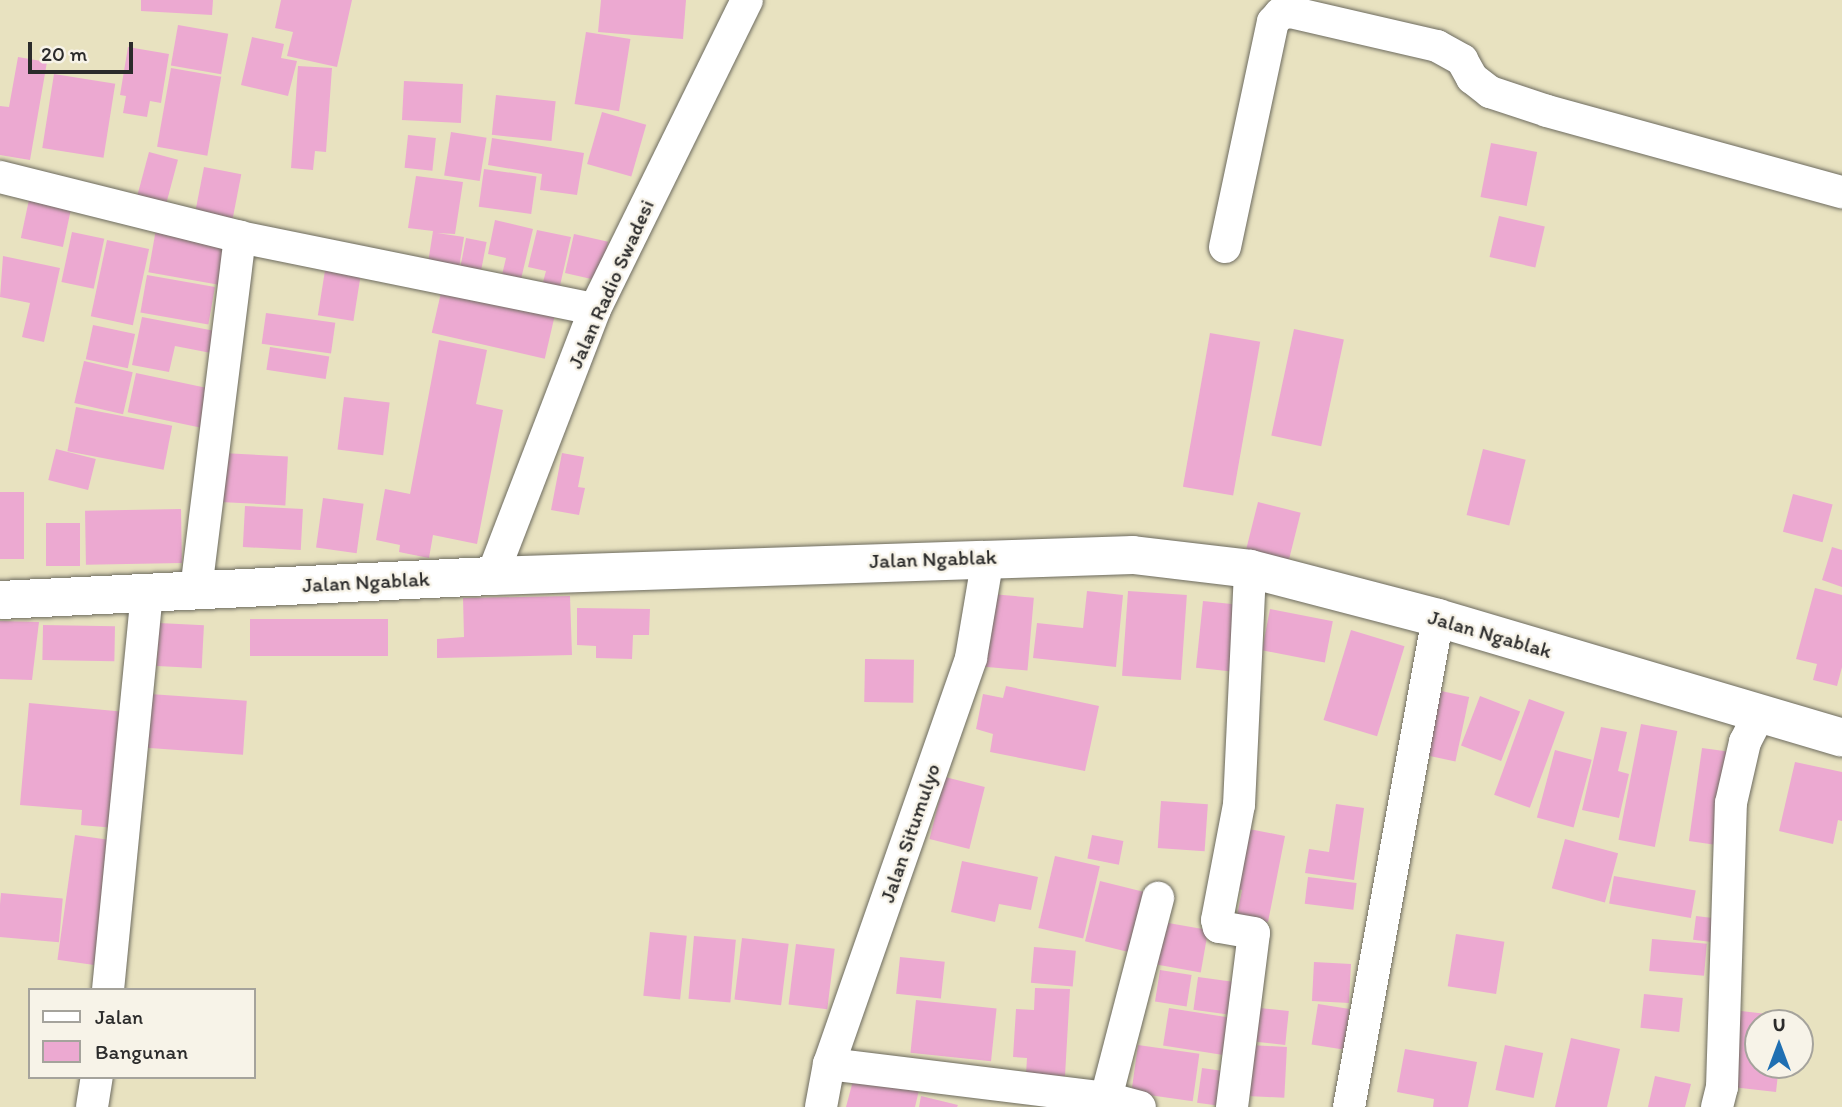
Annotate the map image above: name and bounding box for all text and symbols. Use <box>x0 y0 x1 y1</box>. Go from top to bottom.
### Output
scale bar <box>32 28 136 72</box>
text: 20 m <box>41 41 87 66</box>
street label: Jalan Radio Swadesi <box>563 196 659 372</box>
street label: Jalan Ngablak <box>869 544 997 574</box>
street label: Jalan Ngablak <box>302 566 430 598</box>
street label: Jalan Ngablak <box>1426 604 1554 664</box>
street label: Jalan Situmulyo <box>875 761 945 905</box>
legend <box>28 988 256 1079</box>
text: Jalan <box>95 1004 143 1029</box>
north arrow <box>1744 1009 1814 1079</box>
text: U <box>1773 1013 1785 1036</box>
text: Bangunan <box>95 1039 188 1064</box>

